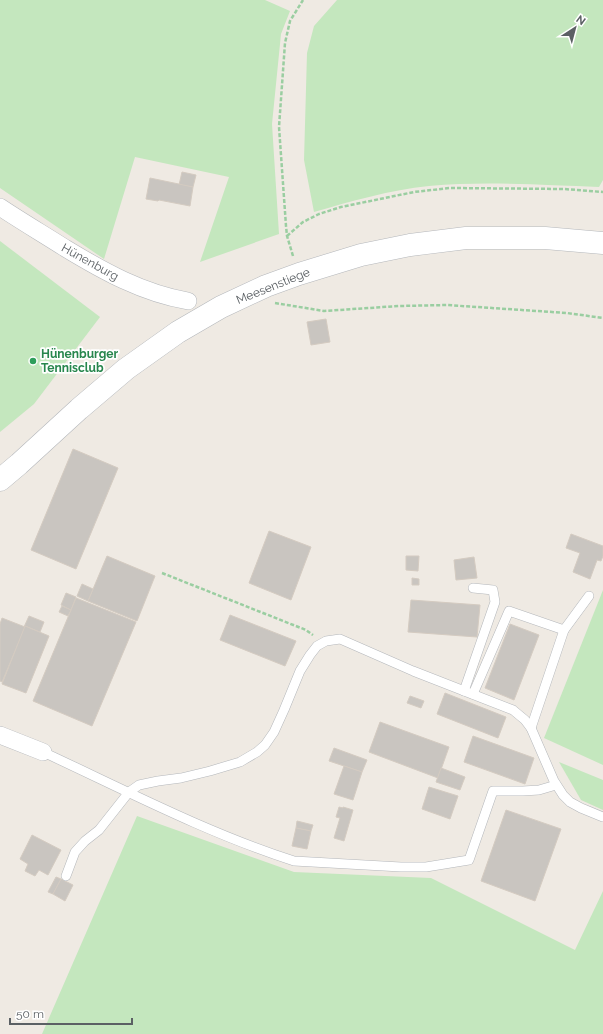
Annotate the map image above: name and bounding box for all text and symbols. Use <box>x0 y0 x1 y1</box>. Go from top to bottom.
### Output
north arrow <box>555 8 595 48</box>
text: N <box>573 13 588 28</box>
street label: Hünenburg <box>59 241 121 283</box>
street label: Meesenstiege <box>234 265 312 307</box>
place label: Hünenburger Tennisclub <box>41 347 118 375</box>
marker: Hünenburger Tennisclub <box>28 356 38 366</box>
scale bar <box>10 1000 132 1026</box>
text: 50 m <box>16 1007 44 1021</box>

